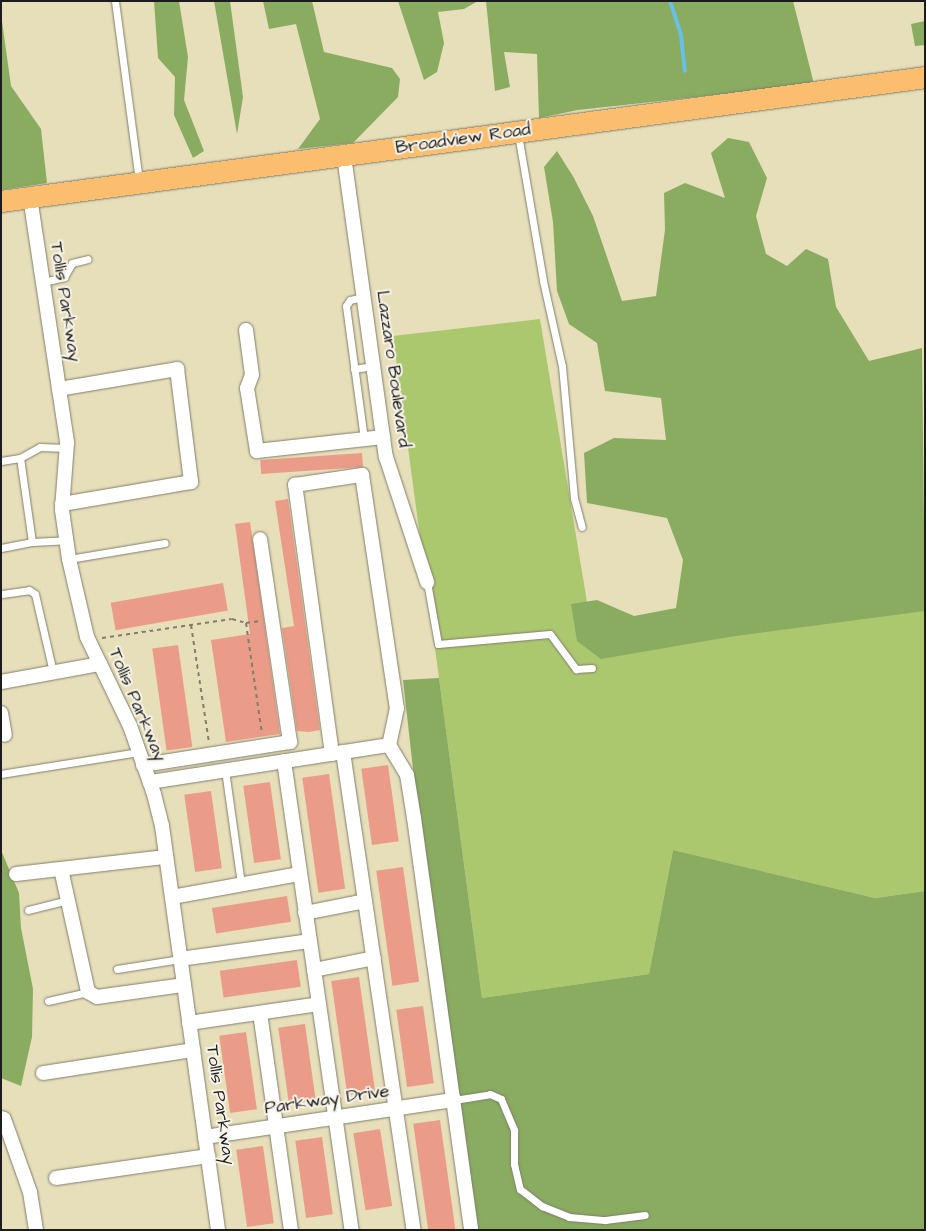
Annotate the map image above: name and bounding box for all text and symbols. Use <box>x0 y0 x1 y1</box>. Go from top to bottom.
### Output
street label: Broadview Road <box>394 119 532 159</box>
street label: Tollis Parkway <box>45 240 85 364</box>
street label: Lazzaro Boulevard <box>371 289 415 449</box>
street label: Tollis Parkway <box>103 645 171 765</box>
street label: Tollis Parkway <box>201 1043 239 1167</box>
street label: Parkway Drive <box>263 1081 391 1119</box>

